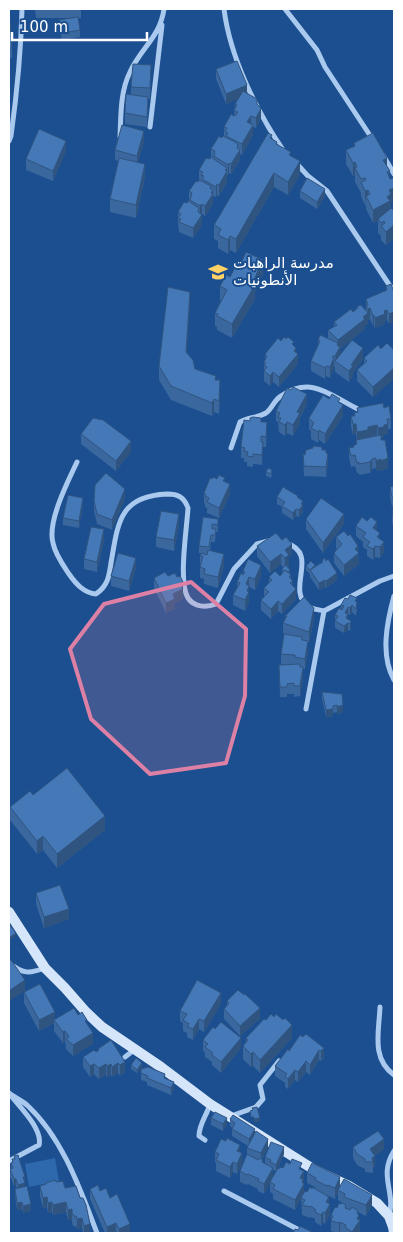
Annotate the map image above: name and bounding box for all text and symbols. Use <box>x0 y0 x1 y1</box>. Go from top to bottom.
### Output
scale bar <box>12 10 148 42</box>
text: 100 m <box>20 18 68 36</box>
place label: مدرسة الراهبات الأنطونيات <box>233 254 334 289</box>
school or university icon: مدرسة الراهبات الأنطونيات <box>207 261 229 283</box>

